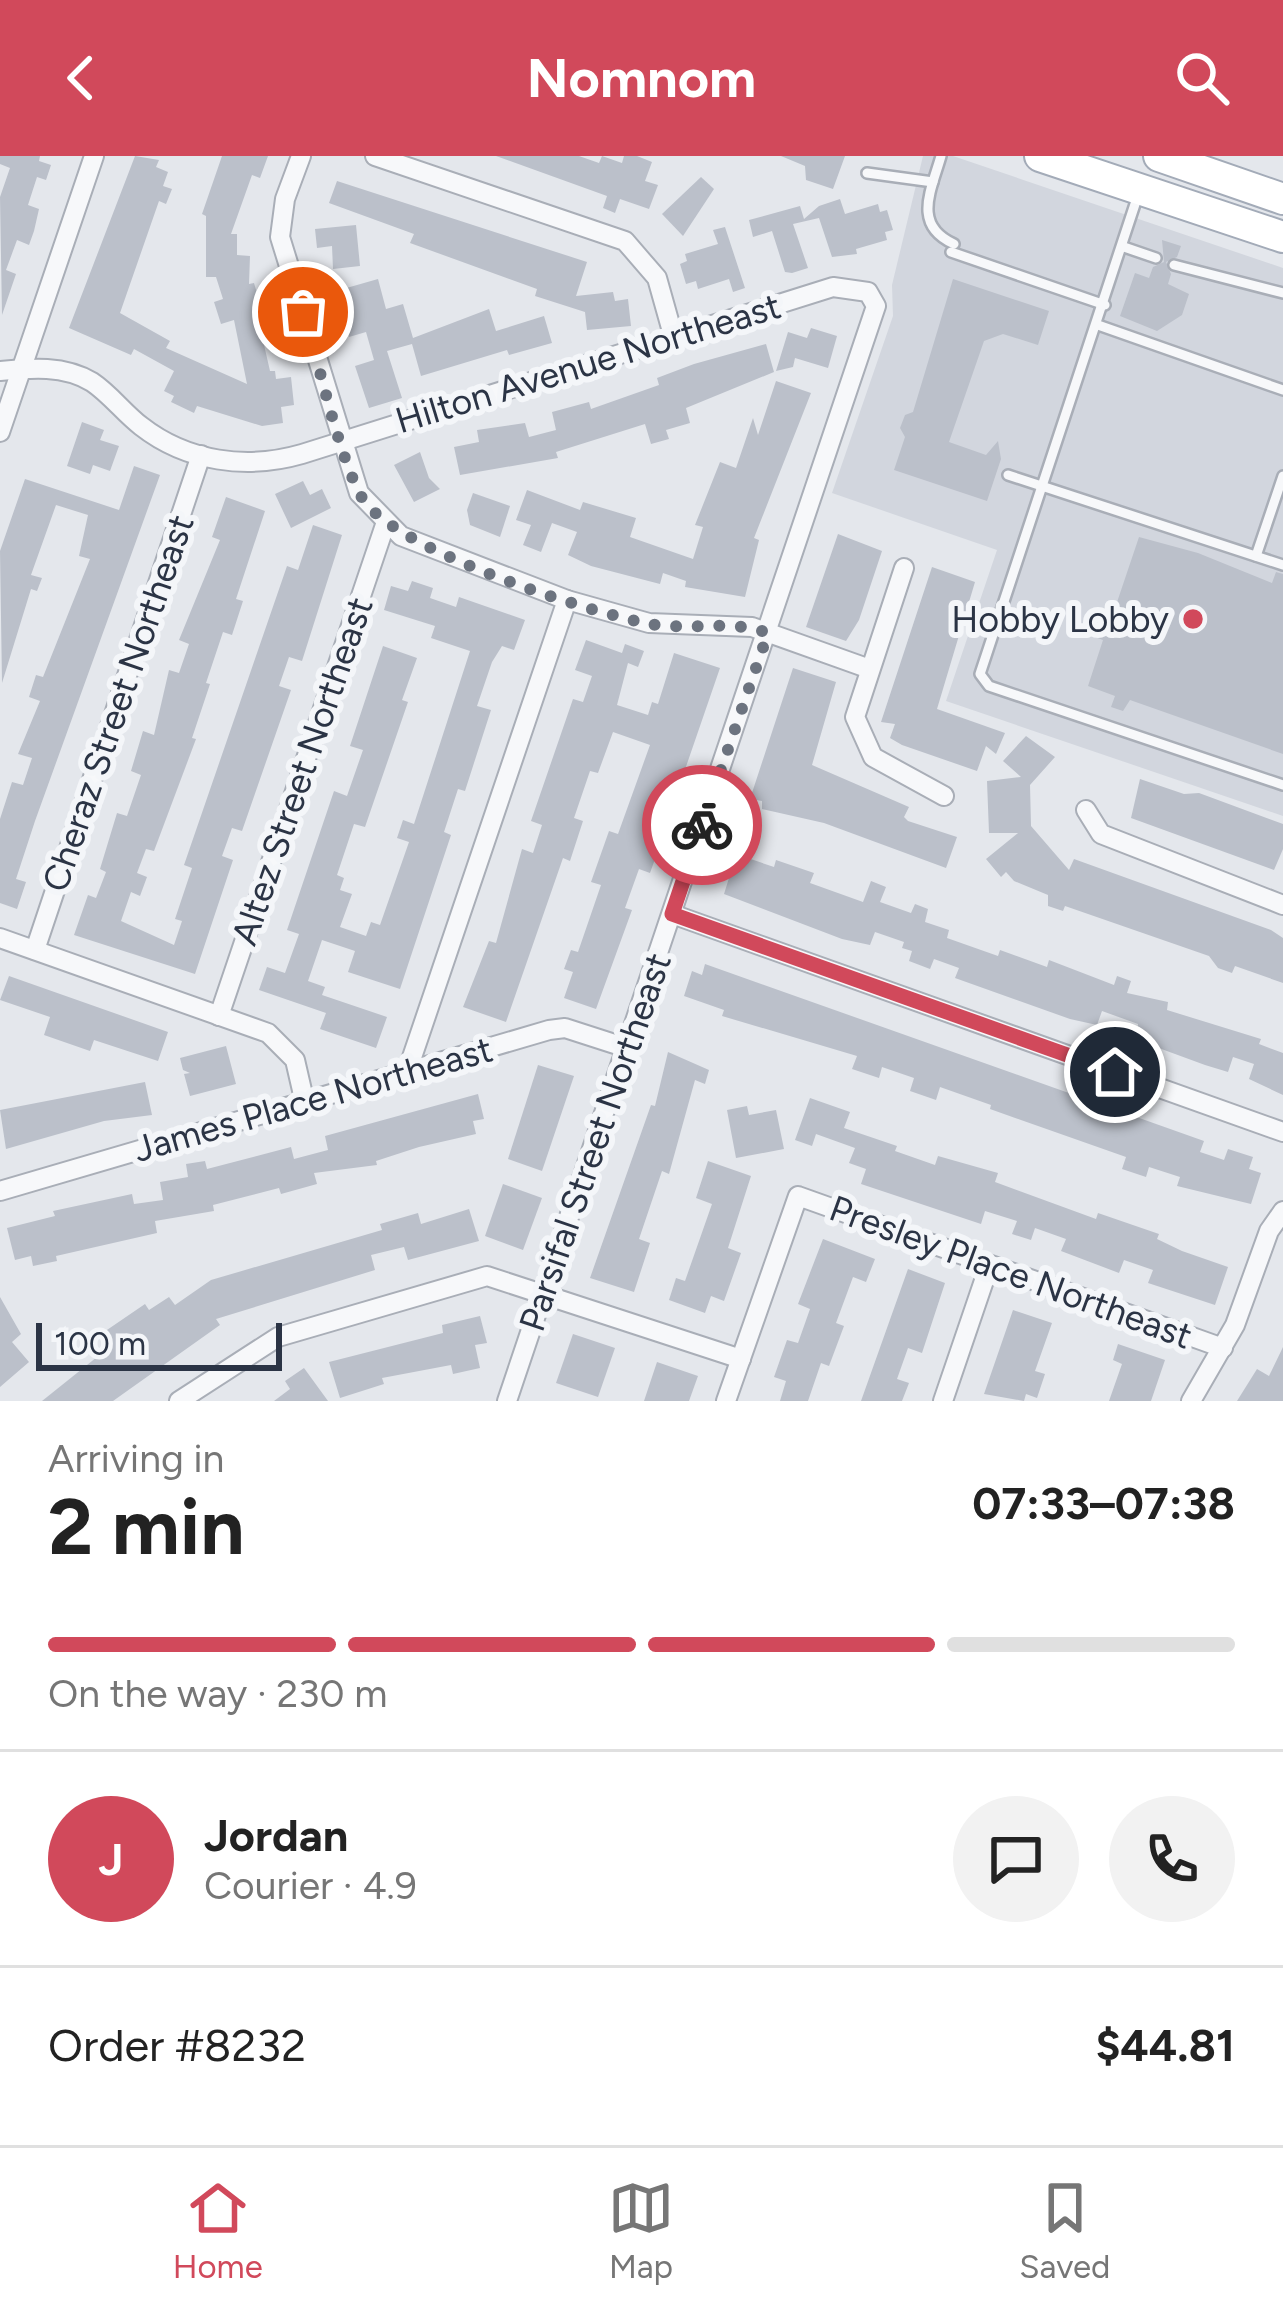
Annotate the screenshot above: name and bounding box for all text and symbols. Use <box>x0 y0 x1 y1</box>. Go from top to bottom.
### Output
icon: back <box>48 45 114 111</box>
icon: search <box>1169 45 1235 111</box>
text: Nomnom <box>527 46 756 111</box>
pin <box>252 261 354 363</box>
icon: bag <box>270 279 336 345</box>
street label: Hilton Avenue Northeast <box>390 284 786 442</box>
street label: Cheraz Street Northeast <box>33 509 203 897</box>
street label: Altez Street Northeast <box>222 592 382 950</box>
place label: Hobby Lobby <box>951 598 1169 641</box>
marker: Hobby Lobby <box>1180 606 1206 632</box>
courier <box>642 765 762 885</box>
icon: bike <box>669 792 735 858</box>
street label: Parsifal Street Northeast <box>510 947 680 1337</box>
pin <box>1064 1021 1166 1123</box>
street label: James Place Northeast <box>129 1027 497 1171</box>
icon: home <box>1082 1039 1148 1105</box>
street label: Presley Place Northeast <box>824 1186 1198 1358</box>
scale bar <box>36 1317 282 1370</box>
text: 100 m <box>54 1324 146 1363</box>
text: Arriving in <box>48 1435 224 1482</box>
text: 07:33–07:38 <box>972 1476 1235 1530</box>
text: 2 min <box>48 1480 244 1574</box>
text: On the way · 230 m <box>48 1670 387 1717</box>
button: chat <box>953 1796 1079 1922</box>
button: phone <box>1109 1796 1235 1922</box>
text: Jordan <box>204 1808 348 1862</box>
text: J <box>99 1832 123 1886</box>
text: Courier · 4.9 <box>204 1862 417 1909</box>
text: Order #8232 <box>48 2018 306 2072</box>
text: $44.81 <box>1095 2018 1235 2072</box>
tab: Home <box>173 2175 263 2286</box>
tab: Map <box>608 2175 674 2286</box>
tab: Saved <box>1019 2175 1110 2286</box>

